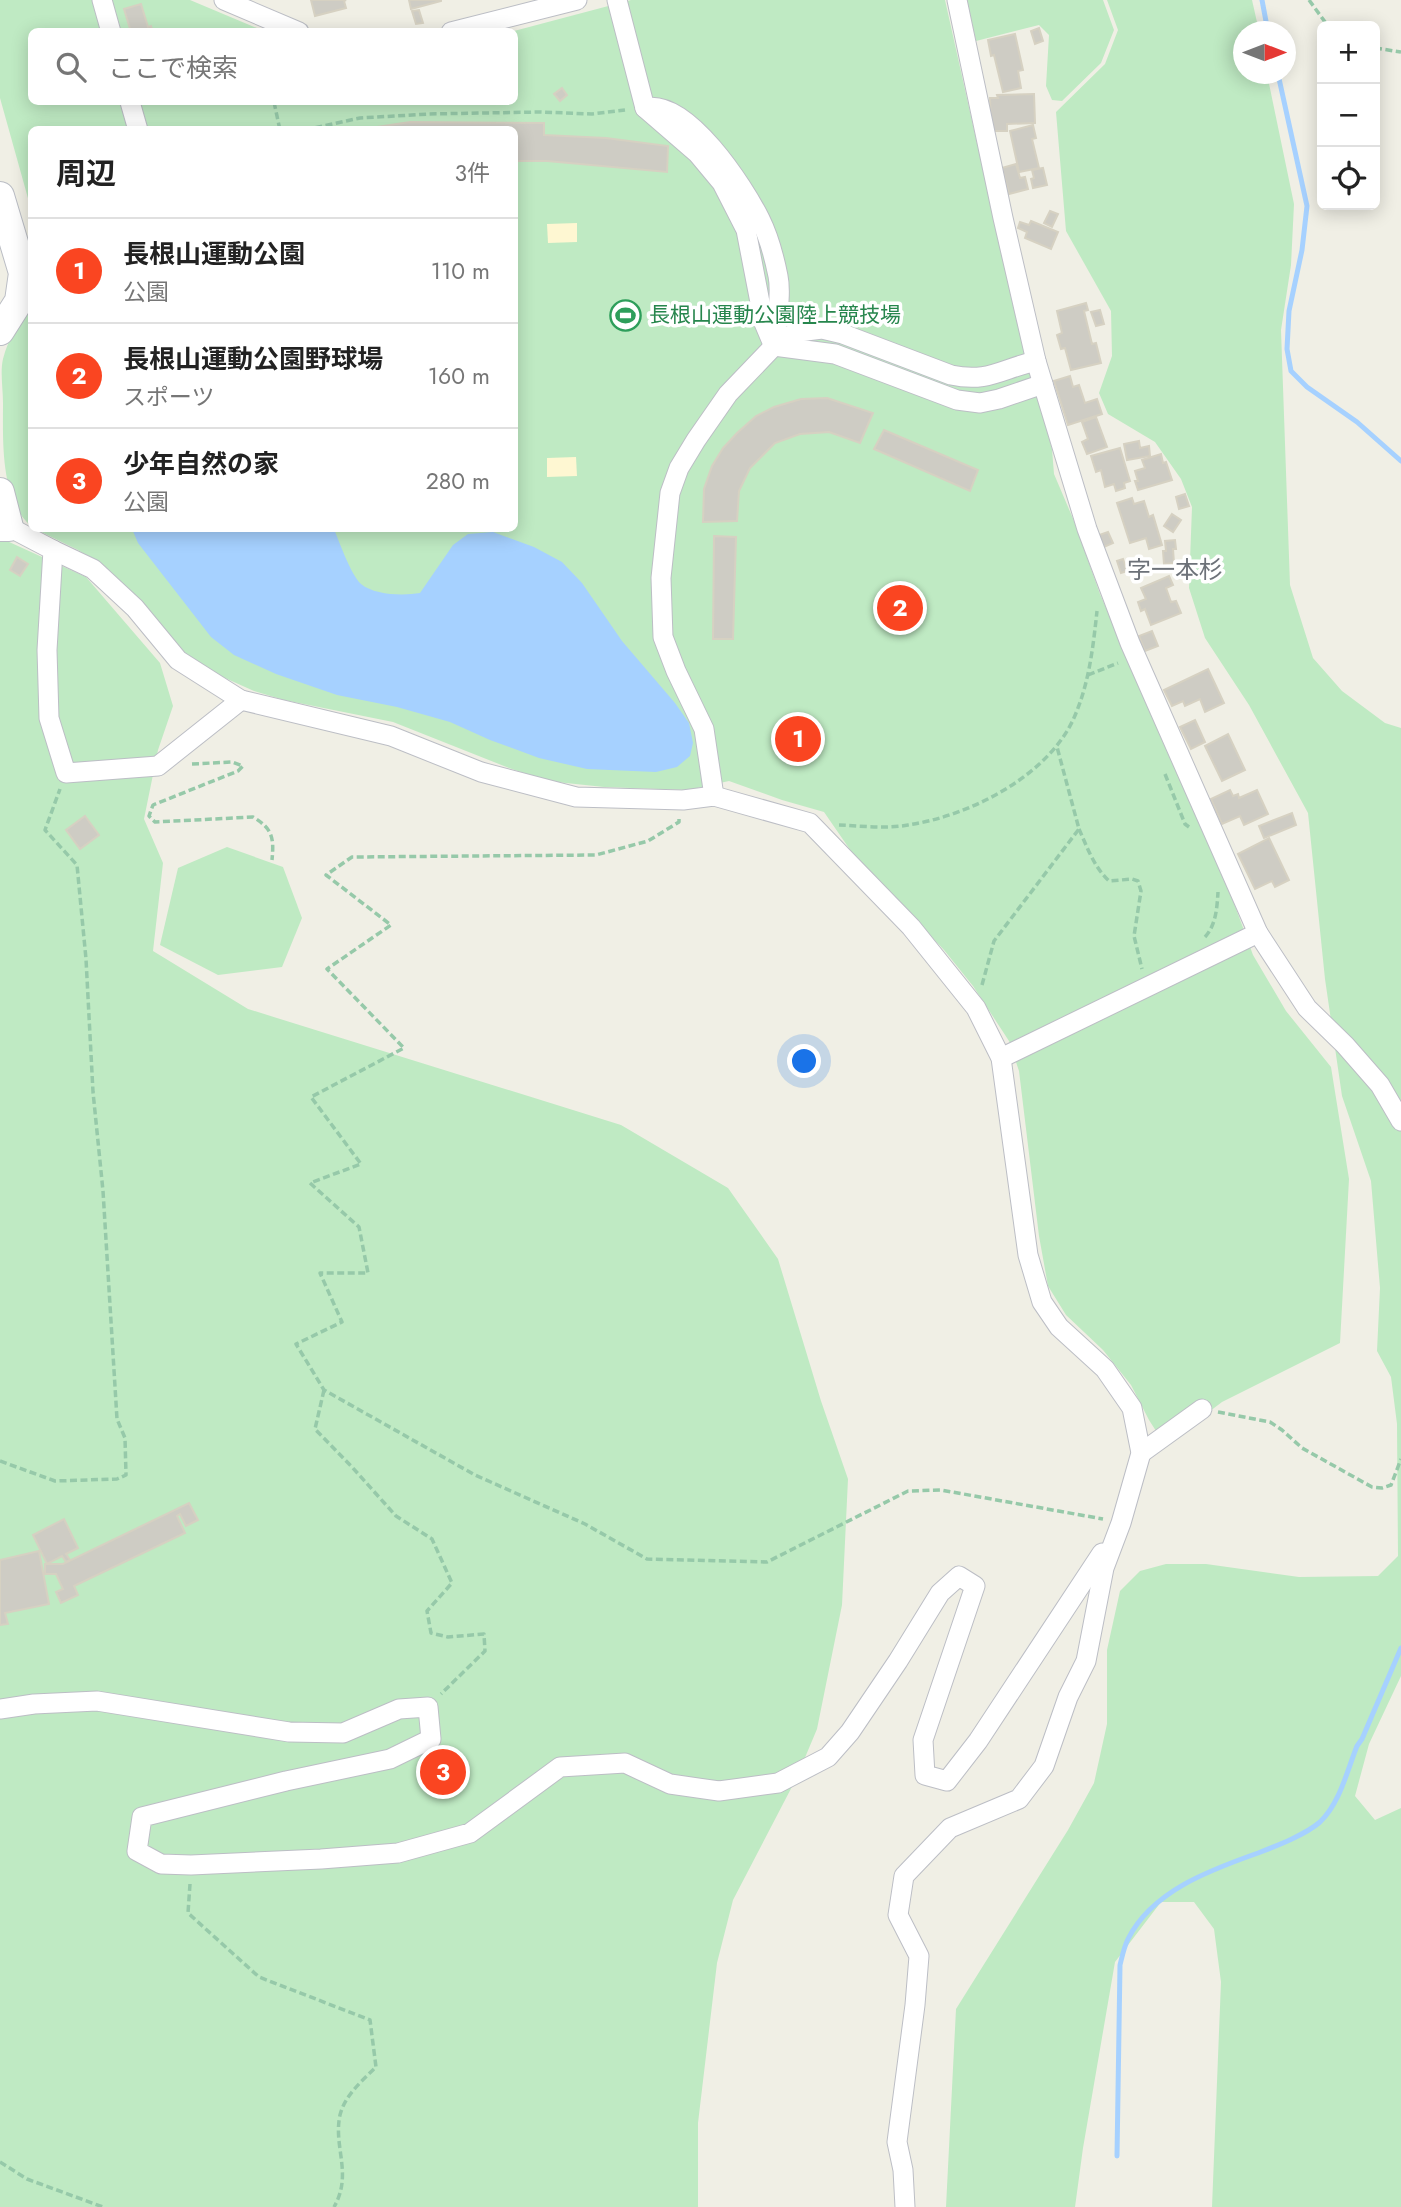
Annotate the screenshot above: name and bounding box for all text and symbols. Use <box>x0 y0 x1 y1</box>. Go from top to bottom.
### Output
north arrow <box>1233 21 1296 84</box>
map controls <box>1317 21 1380 210</box>
button: + <box>1317 21 1380 84</box>
search box <box>28 28 518 105</box>
icon: search <box>52 48 90 86</box>
text: ここで検索 <box>108 49 238 87</box>
button: − <box>1317 84 1380 147</box>
button: locate <box>1317 147 1380 210</box>
text: 周辺 <box>56 152 116 195</box>
text: 3件 <box>454 156 490 190</box>
text: 長根山運動公園 <box>123 235 305 273</box>
text: 1 <box>73 254 85 288</box>
text: 110 m <box>431 254 490 288</box>
text: 公園 <box>123 275 169 309</box>
sports icon: 長根山運動公園陸上競技場 <box>609 298 643 332</box>
place label: 長根山運動公園陸上競技場 <box>649 300 901 330</box>
text: 長根山運動公園野球場 <box>123 340 383 378</box>
text: 2 <box>71 359 87 393</box>
text: 160 m <box>428 359 490 393</box>
text: スポーツ <box>123 380 215 414</box>
text: 少年自然の家 <box>123 445 279 483</box>
text: 3 <box>72 464 86 498</box>
text: 280 m <box>426 464 490 498</box>
text: 公園 <box>123 485 169 519</box>
district label: 字一本杉 <box>1127 552 1223 587</box>
pin: 2 <box>877 582 923 634</box>
pin: 1 <box>775 713 821 765</box>
your location <box>787 1044 821 1078</box>
pin: 3 <box>420 1746 466 1798</box>

